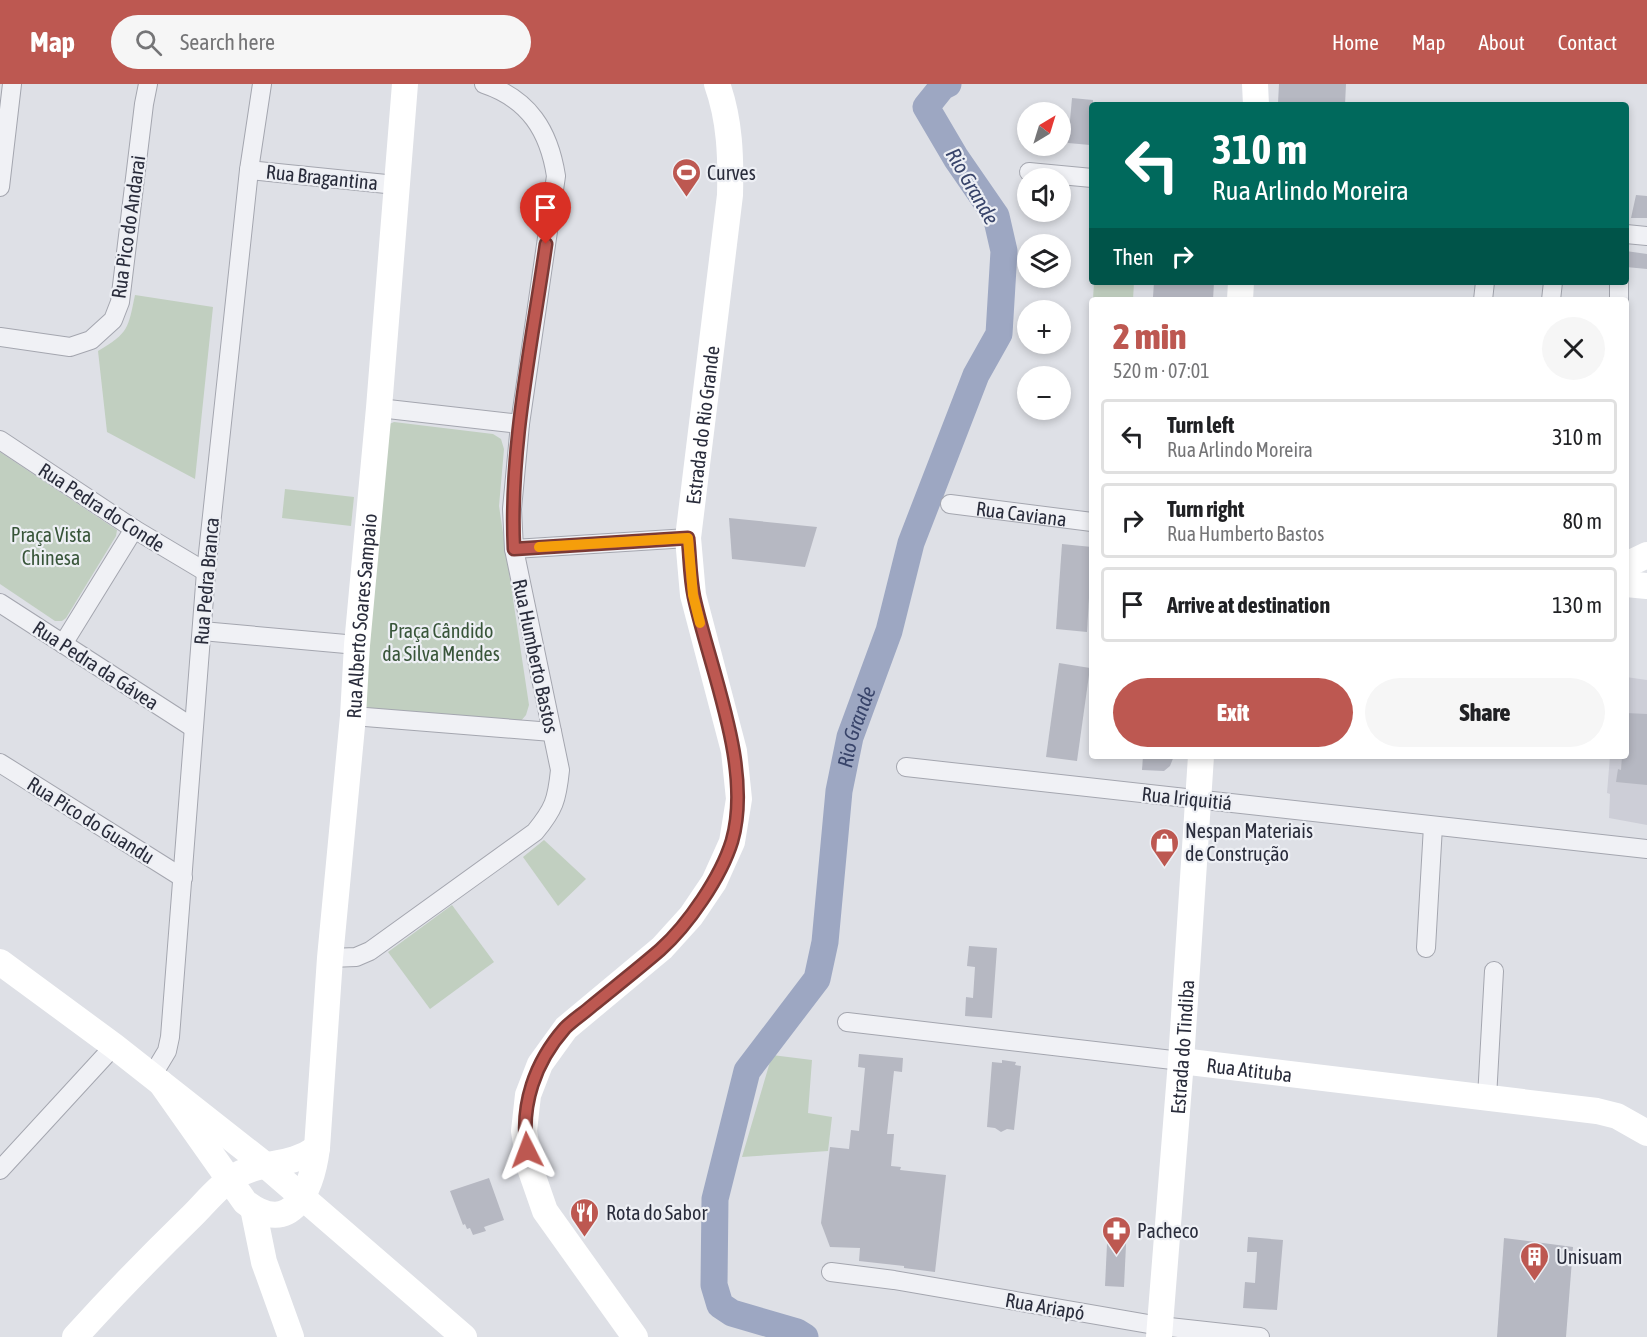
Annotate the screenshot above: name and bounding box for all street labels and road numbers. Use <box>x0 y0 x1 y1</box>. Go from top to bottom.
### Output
street label: Rua Pico do Andarai <box>107 154 149 300</box>
street label: Rua Bragantina <box>265 160 379 194</box>
street label: Estrada do Rio Grande <box>681 344 723 506</box>
street label: Rua Pedra do Conde <box>35 458 169 556</box>
street label: Rua Caviana <box>975 496 1068 530</box>
street label: Rua Alberto Soares Sampaio <box>341 512 381 719</box>
street label: Rua Pedra Branca <box>189 516 223 646</box>
street label: Rua Humberto Bastos <box>508 577 564 735</box>
street label: Rua Pedra da Gávea <box>29 616 163 714</box>
street label: Rua Pico do Guandu <box>23 772 159 868</box>
street label: Rua Iriquitiá <box>1141 782 1233 814</box>
street label: Estrada do Tindiba <box>1165 979 1198 1115</box>
street label: Rua Atituba <box>1205 1053 1294 1086</box>
street label: Rua Ariapó <box>1004 1288 1086 1324</box>

